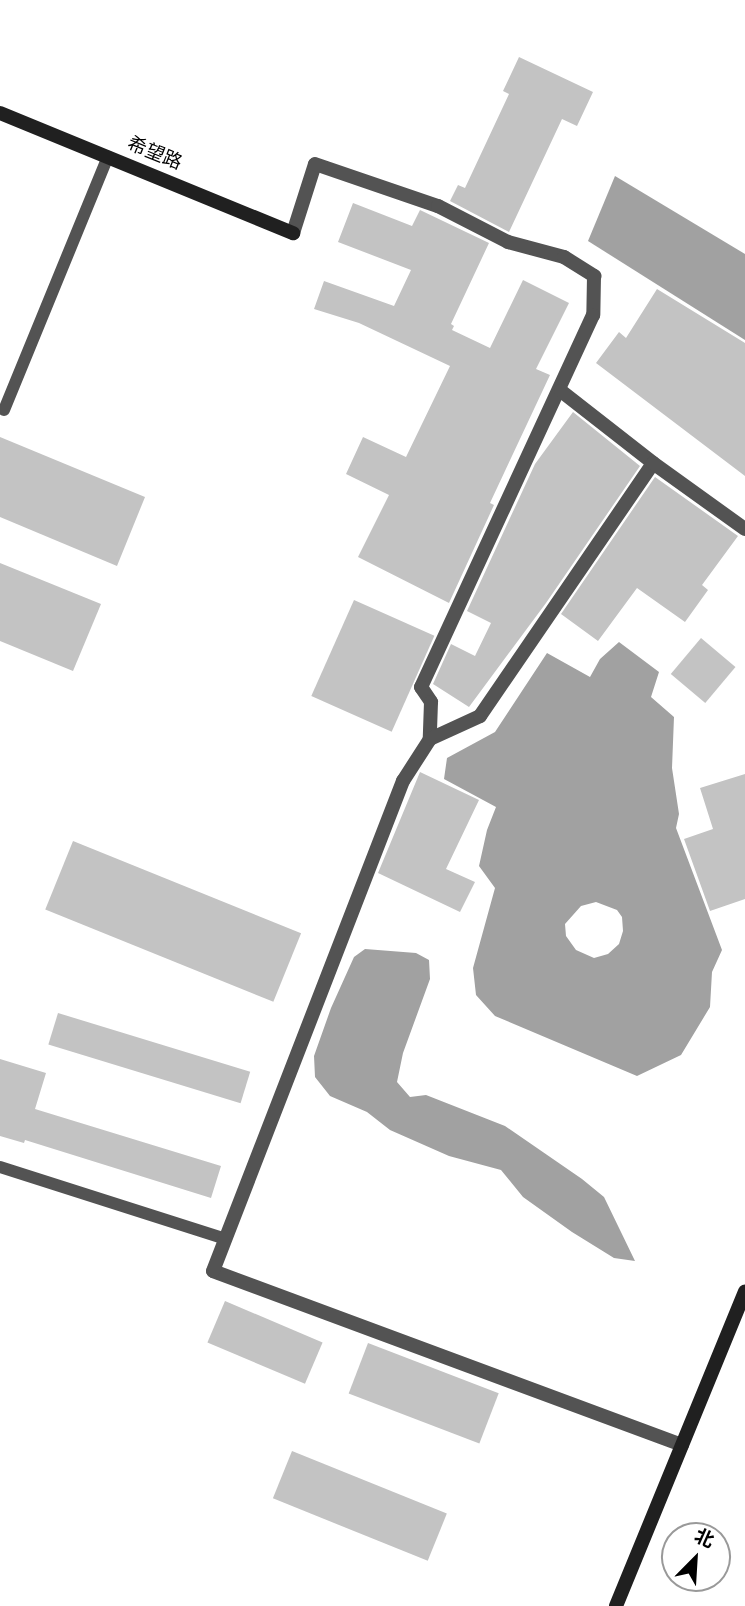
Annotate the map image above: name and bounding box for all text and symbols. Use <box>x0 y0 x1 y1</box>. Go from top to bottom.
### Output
street label: 希望路 <box>123 134 185 176</box>
north arrow <box>661 1522 731 1592</box>
text: 北 <box>690 1525 717 1554</box>

